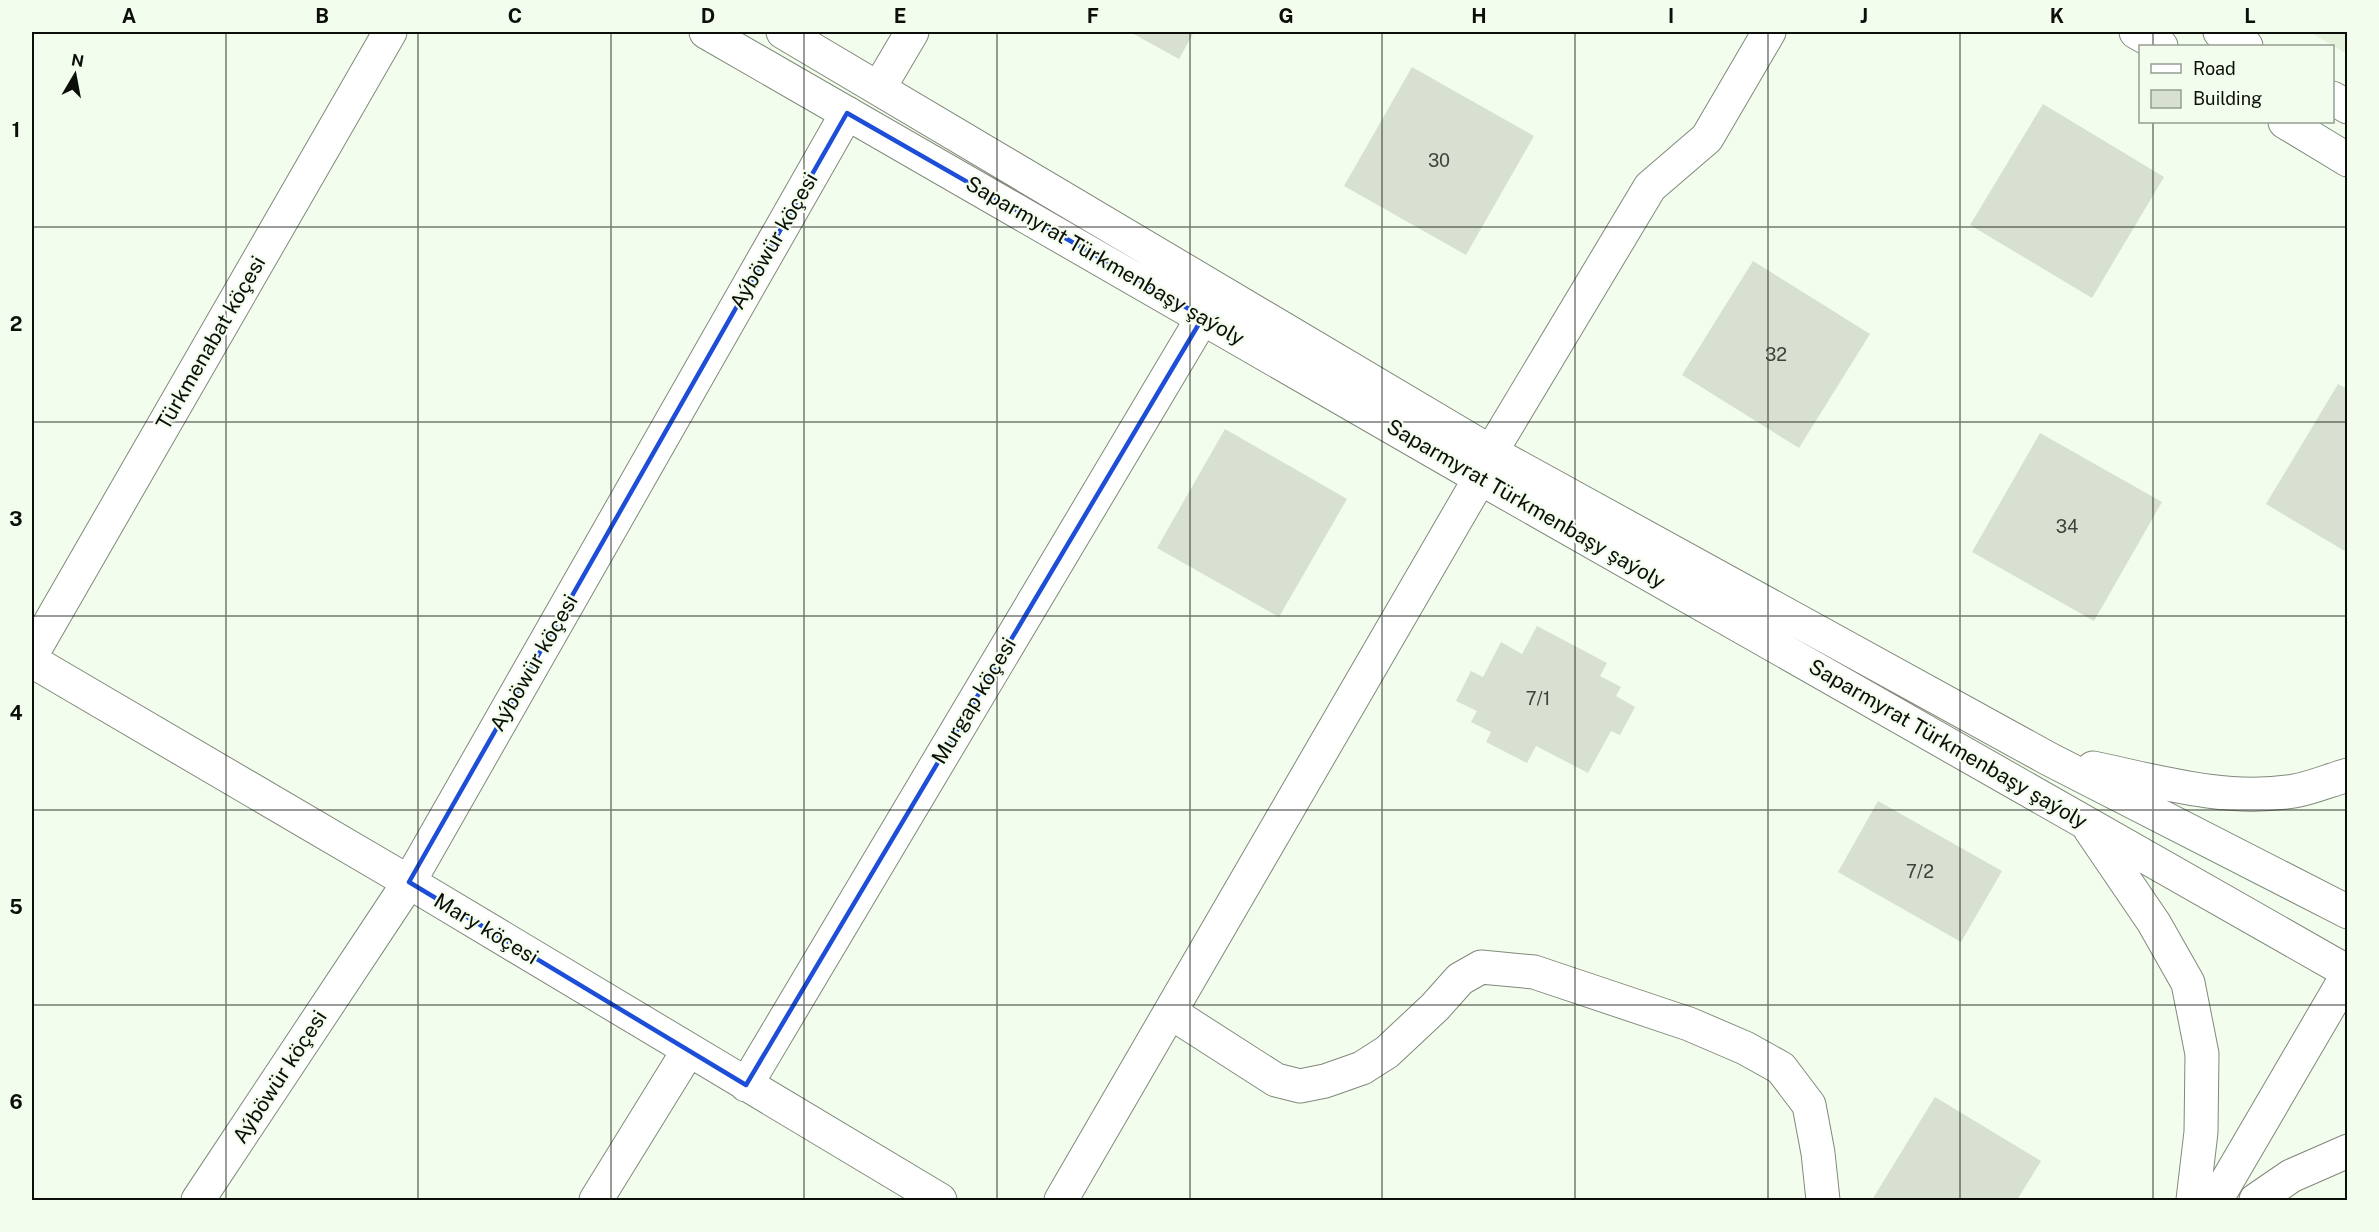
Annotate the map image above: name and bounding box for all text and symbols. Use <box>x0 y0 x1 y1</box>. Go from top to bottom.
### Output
text: A <box>122 4 136 28</box>
text: B <box>315 4 329 28</box>
text: C <box>508 4 522 28</box>
text: D <box>701 4 715 28</box>
text: E <box>894 4 906 28</box>
text: F <box>1087 4 1099 28</box>
text: G <box>1278 4 1294 28</box>
text: H <box>1471 4 1487 28</box>
text: I <box>1668 4 1674 28</box>
text: J <box>1860 4 1868 28</box>
text: K <box>2050 4 2064 28</box>
text: L <box>2244 4 2256 28</box>
north arrow <box>45 45 105 105</box>
legend <box>2139 45 2334 123</box>
text: N <box>70 50 85 71</box>
text: Road <box>2193 58 2236 79</box>
text: Building <box>2193 88 2262 109</box>
text: 1 <box>12 118 20 142</box>
house number: 30 <box>1428 150 1450 171</box>
street label: Aýböwür köçesi <box>724 168 823 313</box>
street label: Saparmyrat Türkmenbaşy şaýoly <box>961 170 1249 351</box>
street label: Türkmenabat köçesi <box>151 251 271 434</box>
text: 2 <box>10 312 22 336</box>
house number: 32 <box>1765 344 1787 365</box>
street label: Saparmyrat Türkmenbaşy şaýoly <box>1382 413 1670 594</box>
text: 3 <box>9 507 23 531</box>
house number: 34 <box>2056 516 2078 537</box>
street label: Aýböwür köçesi <box>484 590 583 735</box>
street label: Murgap köçesi <box>926 633 1021 768</box>
street label: Saparmyrat Türkmenbaşy şaýoly <box>1804 653 2092 834</box>
house number: 7/1 <box>1526 688 1550 709</box>
text: 4 <box>9 701 23 725</box>
house number: 7/2 <box>1906 861 1934 882</box>
street label: Mary köçesi <box>430 888 543 969</box>
text: 5 <box>9 895 23 919</box>
street label: Aýböwür köçesi <box>227 1006 332 1148</box>
text: 6 <box>9 1090 23 1114</box>

